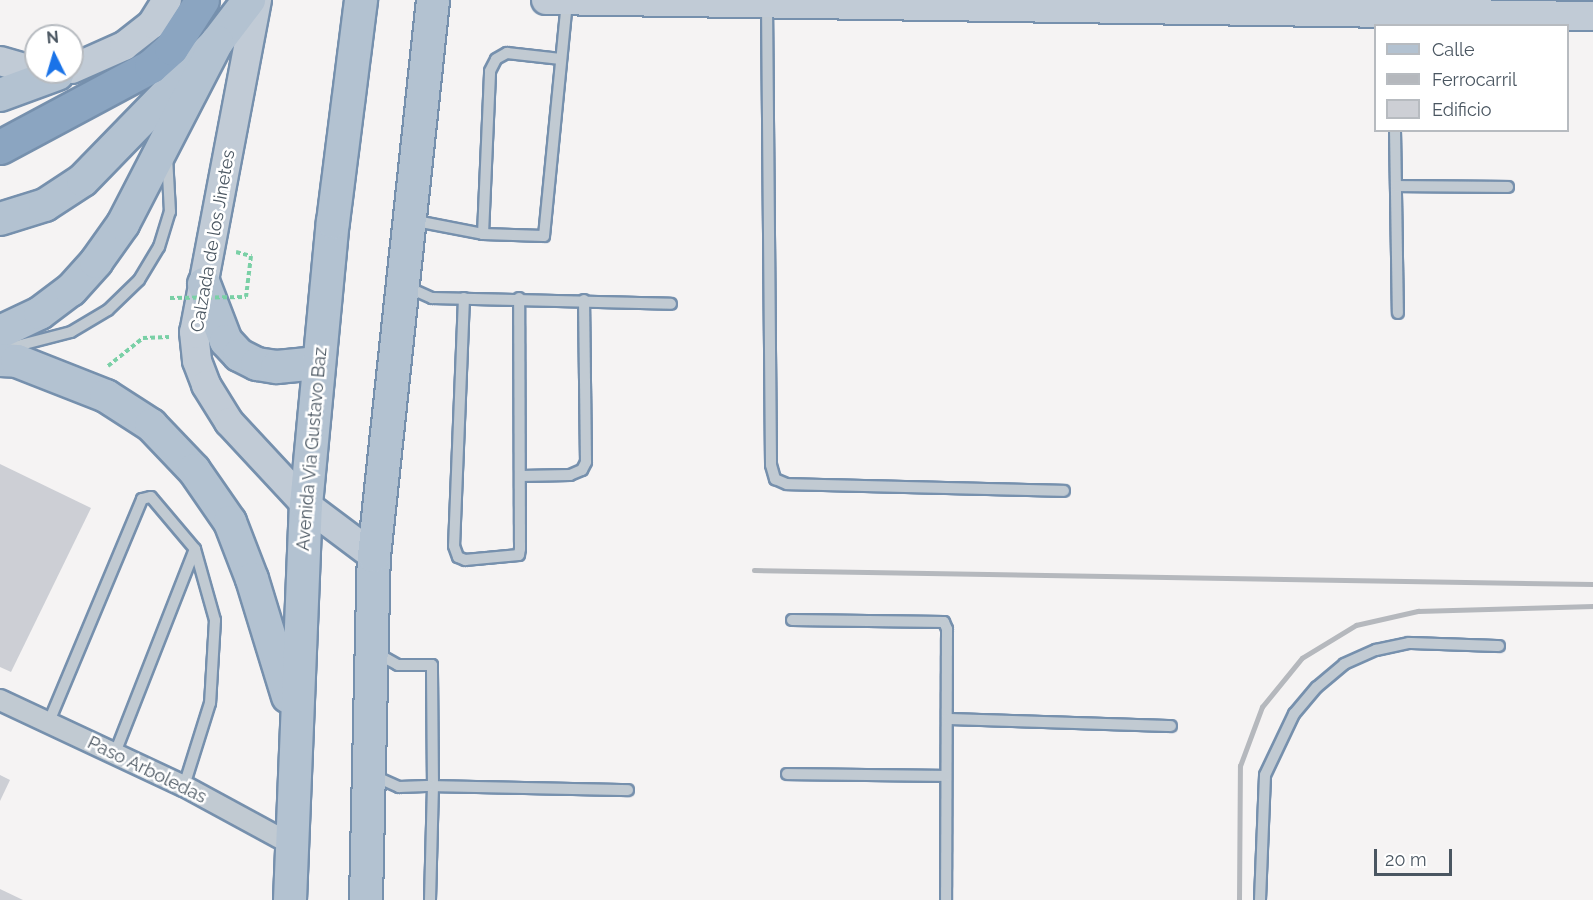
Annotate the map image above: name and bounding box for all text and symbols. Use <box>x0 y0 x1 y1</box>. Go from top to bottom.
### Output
north arrow <box>24 24 84 84</box>
legend <box>1374 24 1569 132</box>
text: N <box>46 28 59 48</box>
text: Calle <box>1432 39 1475 60</box>
text: Ferrocarril <box>1432 69 1517 90</box>
text: Edificio <box>1432 99 1491 120</box>
street label: Calzada de los Jinetes <box>186 148 240 334</box>
street label: Avenida Via Gustavo Baz <box>292 346 332 552</box>
street label: Paso Arboledas <box>84 732 210 808</box>
scale bar <box>1377 837 1455 875</box>
text: 20 m <box>1385 849 1427 870</box>

